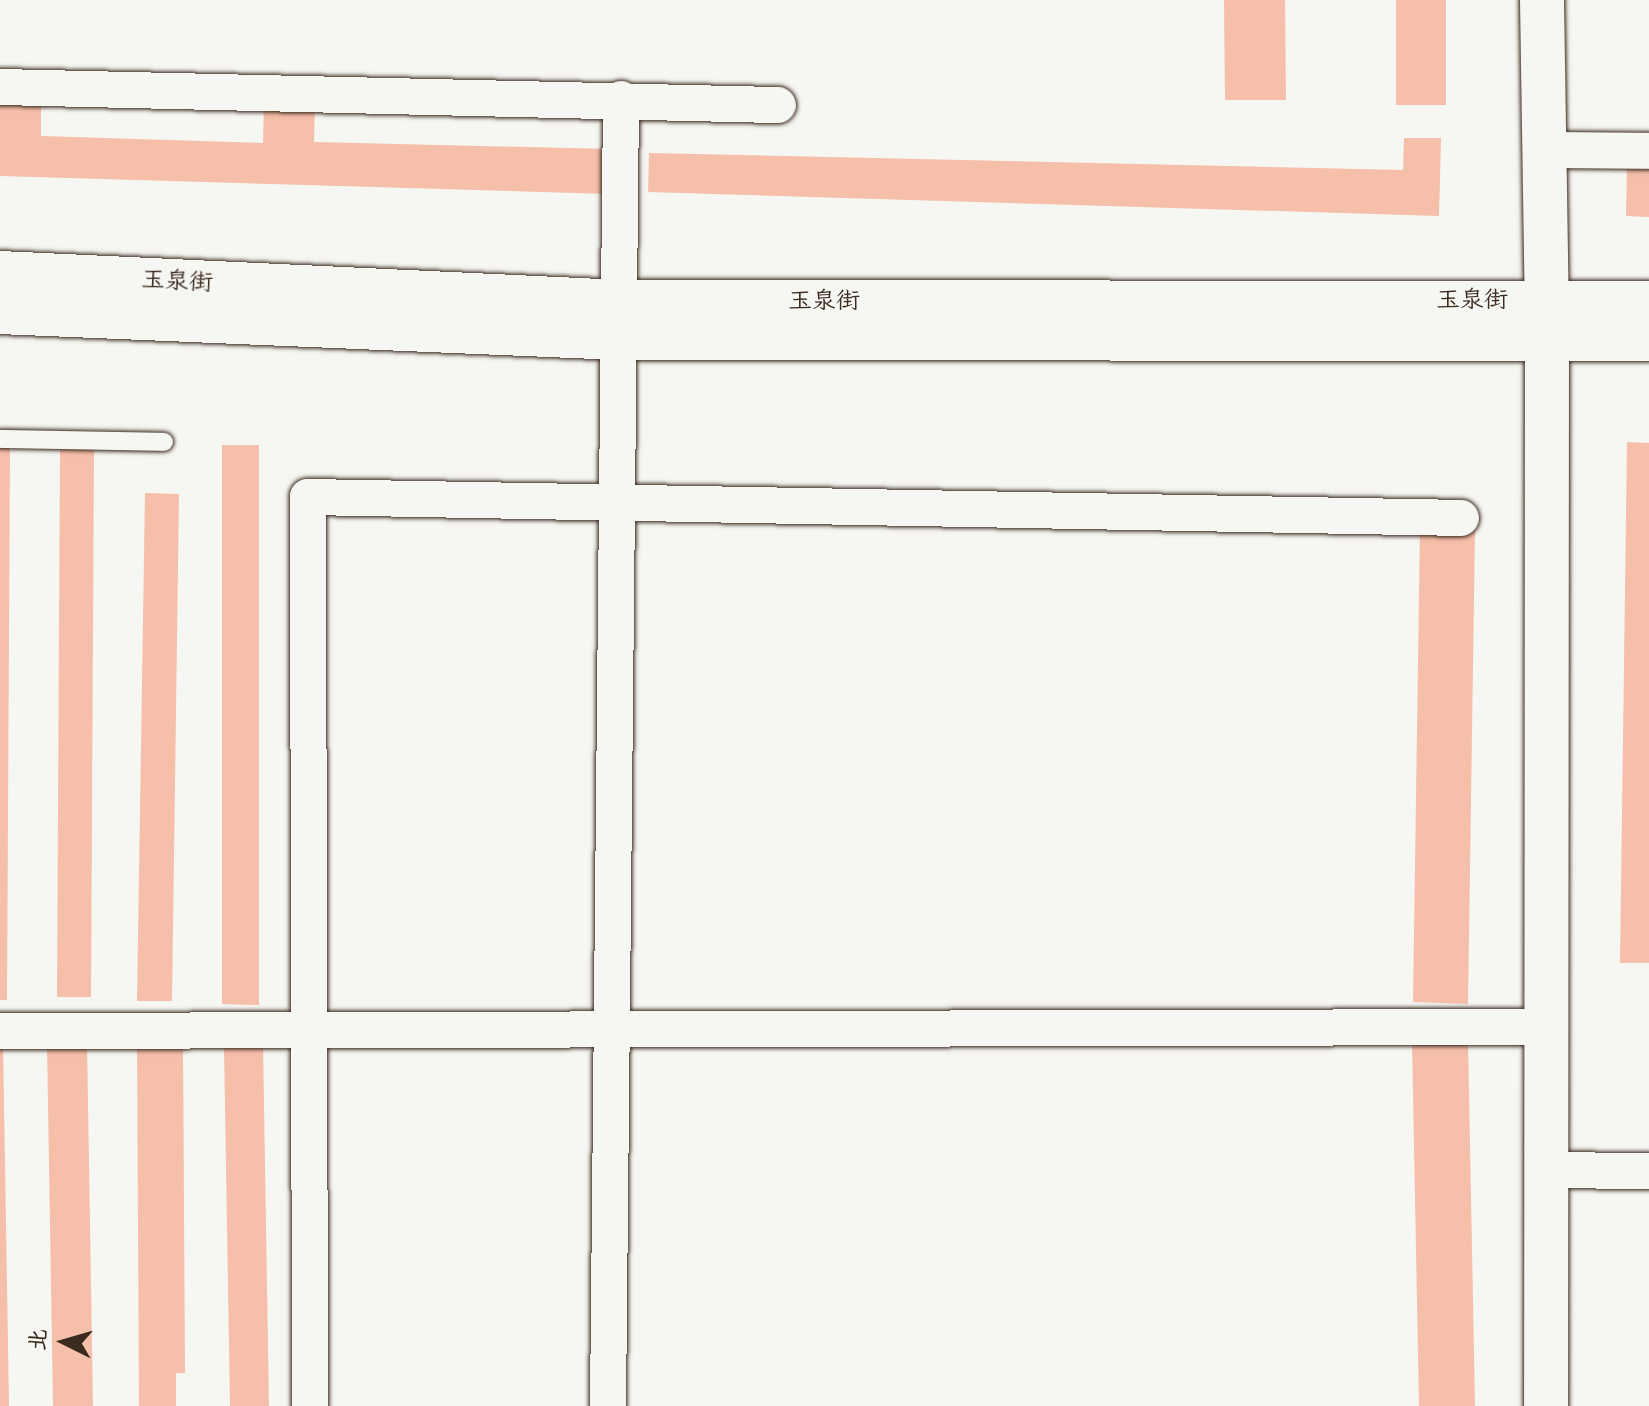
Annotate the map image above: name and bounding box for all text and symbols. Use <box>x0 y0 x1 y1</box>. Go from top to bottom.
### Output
street label: 玉泉街 <box>140 266 214 298</box>
street label: 玉泉街 <box>1436 287 1508 315</box>
street label: 玉泉街 <box>788 288 860 316</box>
north arrow <box>24 1302 104 1382</box>
text: 北 <box>21 1327 58 1352</box>

